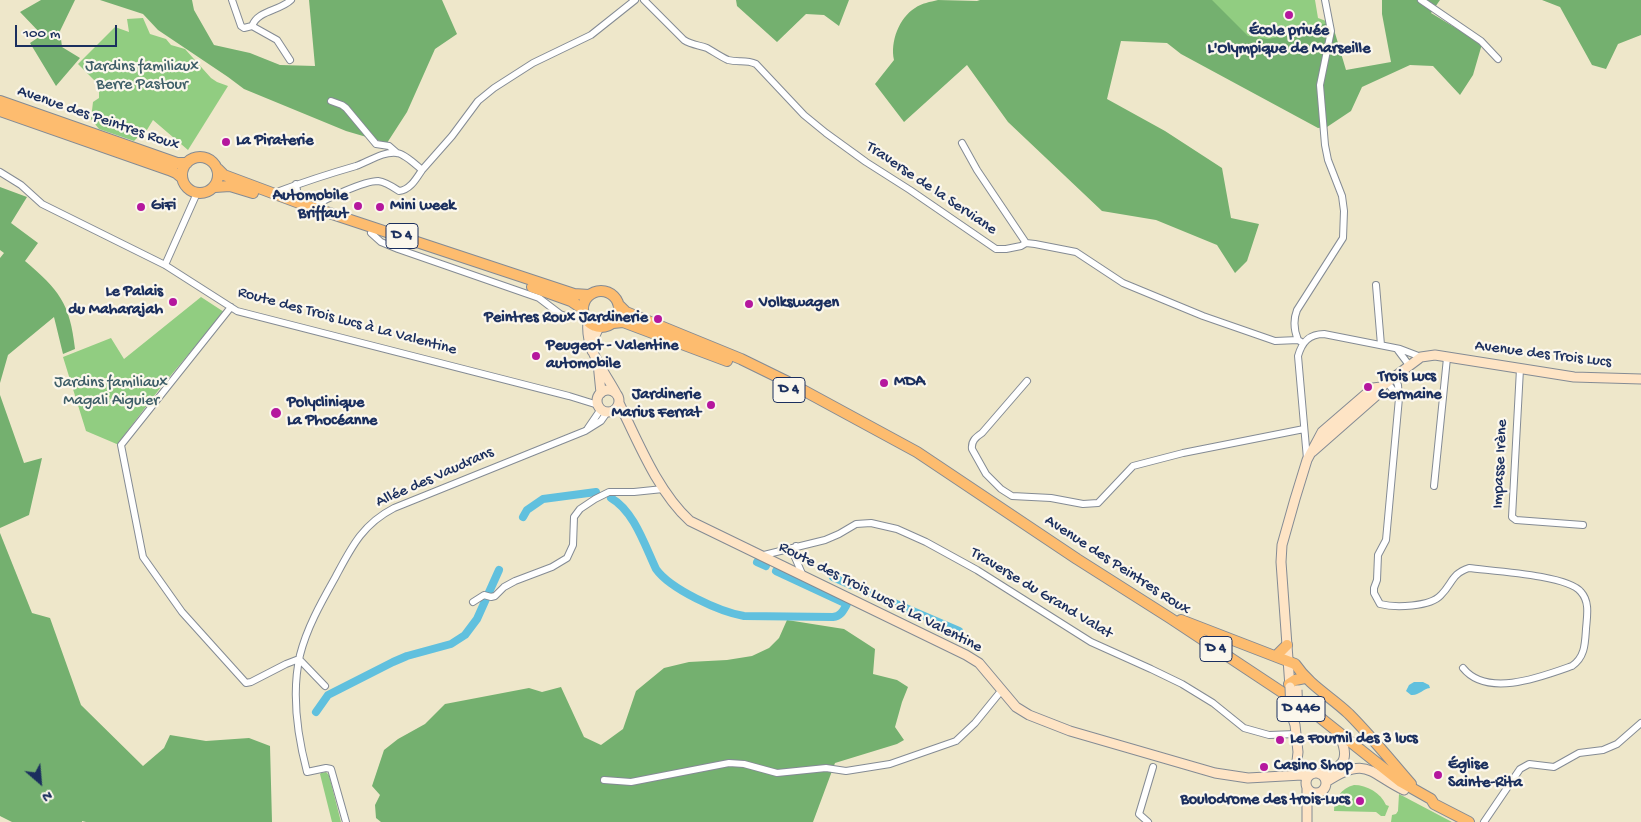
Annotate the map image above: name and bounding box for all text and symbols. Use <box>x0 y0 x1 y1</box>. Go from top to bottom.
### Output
marker: École privée L'Olympique de Marseille <box>1283 9 1295 21</box>
scale bar <box>18 15 120 47</box>
place label: École privée L'Olympique de Marseille <box>1208 22 1370 60</box>
text: 100 m <box>23 25 60 43</box>
park label: Jardins familiaux Berre Pastour <box>85 58 199 96</box>
street label: Avenue des Peintres Roux <box>14 82 182 156</box>
place label: La Piraterie <box>236 132 314 152</box>
marker: La Piraterie <box>220 136 232 148</box>
street label: Traverse de la Serviane <box>862 138 1000 240</box>
place label: Automobile Briffaut <box>273 187 348 225</box>
place label: GiFi <box>151 197 176 217</box>
place label: Mini week <box>390 197 455 217</box>
marker: Automobile Briffaut <box>352 200 364 212</box>
marker: GiFi <box>135 201 147 213</box>
marker: Mini week <box>374 201 386 213</box>
road number: D 4 <box>386 224 418 248</box>
place label: Le Palais du Maharajah <box>68 283 163 321</box>
street label: Route des Trois Lucs à La Valentine <box>235 283 459 361</box>
place label: Volkswagen <box>759 294 839 314</box>
marker: Le Palais du Maharajah <box>167 296 179 308</box>
marker: Volkswagen <box>743 298 755 310</box>
place label: Peintres Roux Jardinerie <box>484 309 648 329</box>
marker: Peintres Roux Jardinerie <box>652 313 664 325</box>
place label: Peugeot - Valentine automobile <box>546 337 678 375</box>
street label: Avenue des Trois Lucs <box>1474 337 1612 373</box>
marker: Peugeot - Valentine automobile <box>530 350 542 362</box>
place label: Trois Lucs Germaine <box>1378 368 1442 406</box>
place label: MDA <box>894 373 925 393</box>
park label: Jardins familiaux Magali Aiguier <box>54 374 168 412</box>
marker: MDA <box>878 377 890 389</box>
road number: D 4 <box>773 378 805 402</box>
marker: Trois Lucs Germaine <box>1362 381 1374 393</box>
place label: Jardinerie Marius Ferrat <box>611 386 701 424</box>
place label: Polyclinique La Phocéanne <box>287 394 377 432</box>
marker: Jardinerie Marius Ferrat <box>705 399 717 411</box>
marker: Polyclinique La Phocéanne <box>269 406 283 420</box>
street label: Impasse Irène <box>1489 419 1513 509</box>
street label: Allée des Vaudrans <box>373 443 497 513</box>
street label: Avenue des Peintres Roux <box>1040 512 1194 620</box>
street label: Route des Trois Lucs à La Valentine <box>775 538 985 658</box>
street label: Traverse du Grand Valat <box>966 544 1116 644</box>
road number: D 4 <box>1200 636 1232 662</box>
road number: D 44G <box>1277 696 1325 722</box>
place label: Le Fournil des 3 lucs <box>1290 730 1418 750</box>
marker: Le Fournil des 3 lucs <box>1274 734 1286 746</box>
place label: Église Sainte-Rita <box>1448 756 1522 794</box>
north arrow <box>15 757 65 807</box>
place label: Casino Shop <box>1274 757 1353 777</box>
marker: Casino Shop <box>1258 761 1270 773</box>
marker: Église Sainte-Rita <box>1432 769 1444 781</box>
text: N <box>39 786 55 805</box>
place label: Boulodrome des trois-Lucs <box>1181 791 1350 811</box>
marker: Boulodrome des trois-Lucs <box>1354 795 1366 807</box>

